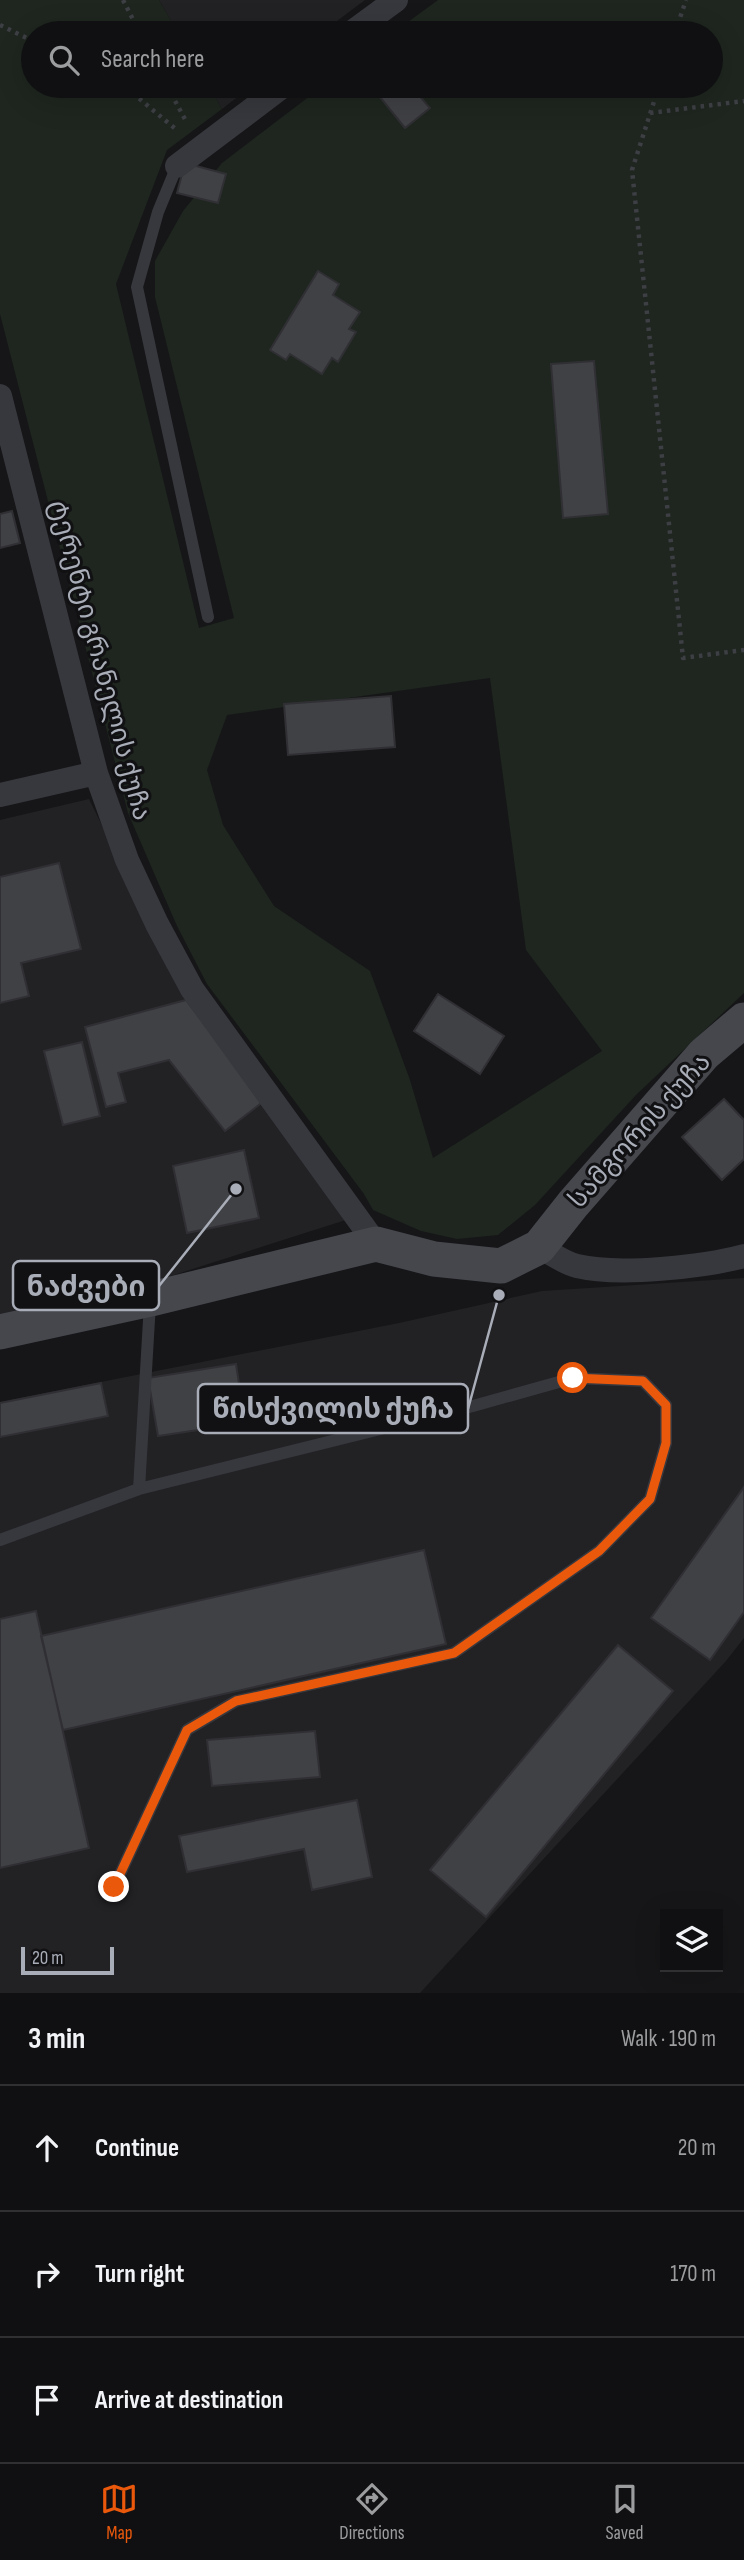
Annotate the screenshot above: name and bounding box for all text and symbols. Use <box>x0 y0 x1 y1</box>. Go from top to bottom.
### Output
search box <box>21 21 723 98</box>
icon: search <box>45 41 83 79</box>
text: Search here <box>101 44 204 75</box>
street label: ტერენტი გრანელის ქუჩა <box>42 497 157 824</box>
street label: სამგორის ქუჩა <box>563 1047 718 1215</box>
callout: ნაძვები <box>13 1261 159 1310</box>
text: ნაძვები <box>27 1271 145 1304</box>
route start <box>557 1362 588 1393</box>
callout: წისქვილის ქუჩა <box>198 1384 468 1433</box>
text: წისქვილის ქუჩა <box>212 1393 454 1426</box>
route end <box>98 1871 129 1902</box>
map controls <box>660 1909 723 1972</box>
button: layers <box>660 1909 723 1972</box>
scale bar <box>21 1944 114 1976</box>
text: 20 m <box>32 1947 64 1970</box>
text: 3 min <box>28 2021 85 2057</box>
text: Walk · 190 m <box>621 2025 716 2053</box>
icon: ahead <box>28 2129 66 2167</box>
text: Continue <box>95 2133 179 2164</box>
text: 20 m <box>678 2134 716 2162</box>
icon: right <box>28 2255 66 2293</box>
text: Turn right <box>95 2259 184 2290</box>
text: 170 m <box>670 2260 716 2288</box>
icon: arrive <box>28 2381 66 2419</box>
text: Arrive at destination <box>95 2385 283 2416</box>
tab: Map <box>100 2480 138 2545</box>
tab: Directions <box>339 2480 405 2545</box>
tab: Saved <box>605 2480 644 2545</box>

